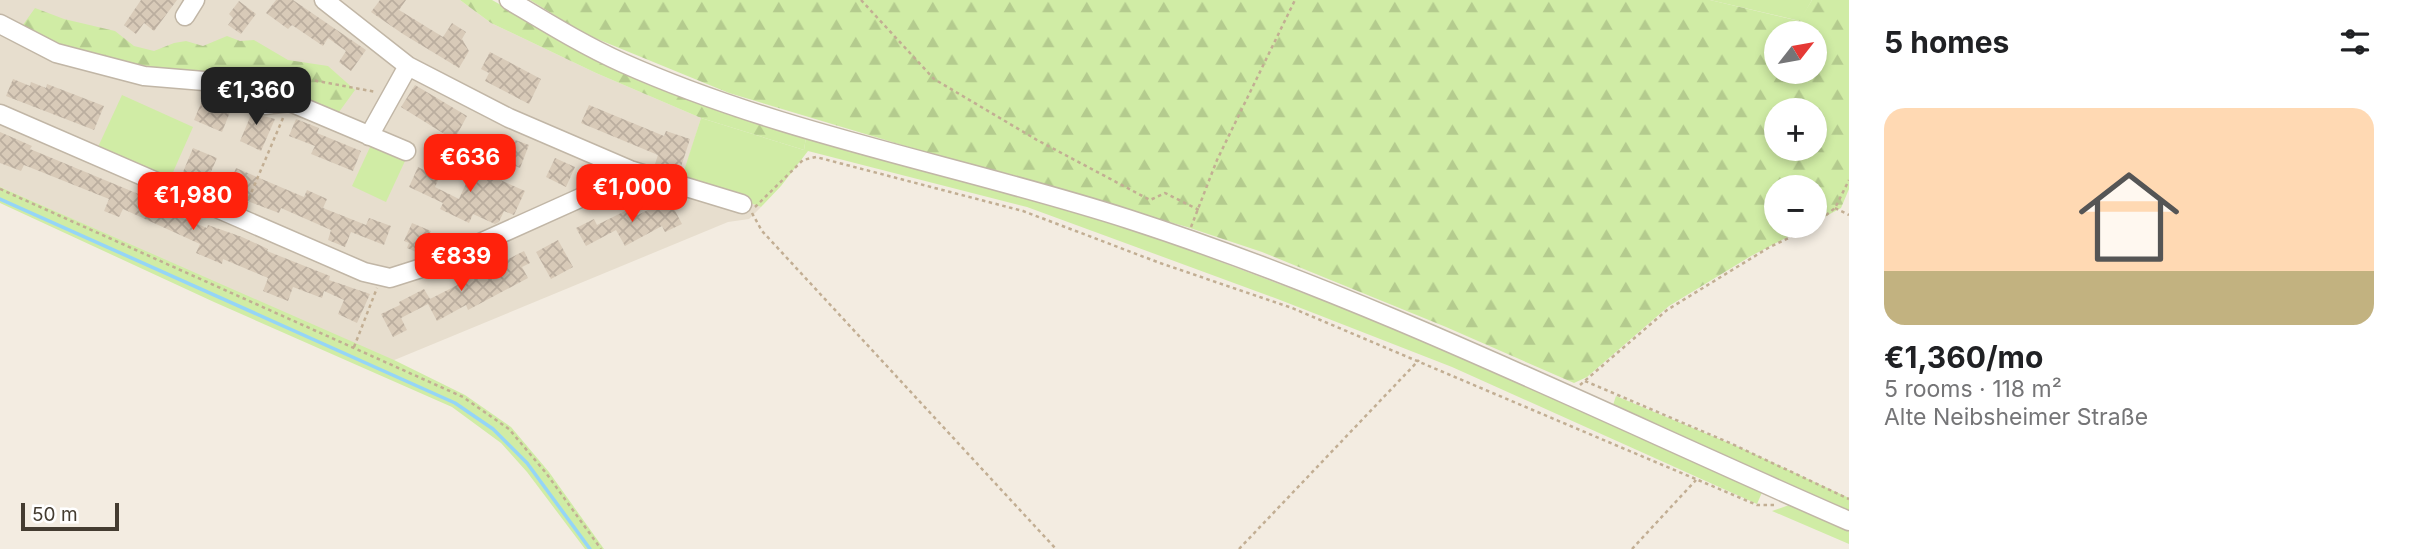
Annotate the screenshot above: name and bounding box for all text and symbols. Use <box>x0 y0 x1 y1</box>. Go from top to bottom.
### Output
north arrow <box>1764 21 1827 84</box>
map controls <box>1764 21 1827 238</box>
icon: filters <box>2336 23 2374 61</box>
text: 5 homes <box>1884 24 2009 60</box>
pin: €1,360 <box>199 68 313 127</box>
text: €1,360 <box>217 76 295 104</box>
button: + <box>1764 98 1827 161</box>
pin: €636 <box>429 134 511 194</box>
text: €636 <box>440 143 500 171</box>
icon: home <box>2066 154 2192 280</box>
pin: €1,000 <box>575 164 689 224</box>
pin: €1,980 <box>136 173 250 232</box>
text: €1,000 <box>592 173 672 201</box>
button: − <box>1764 175 1827 238</box>
text: €1,980 <box>154 181 232 209</box>
pin: €839 <box>420 233 502 293</box>
text: €839 <box>431 242 491 270</box>
text: €1,360/mo <box>1884 339 2043 375</box>
text: 5 rooms · 118 m² <box>1884 375 2062 403</box>
text: Alte Neibsheimer Straße <box>1884 403 2148 431</box>
scale bar <box>21 500 119 532</box>
text: 50 m <box>32 503 78 526</box>

